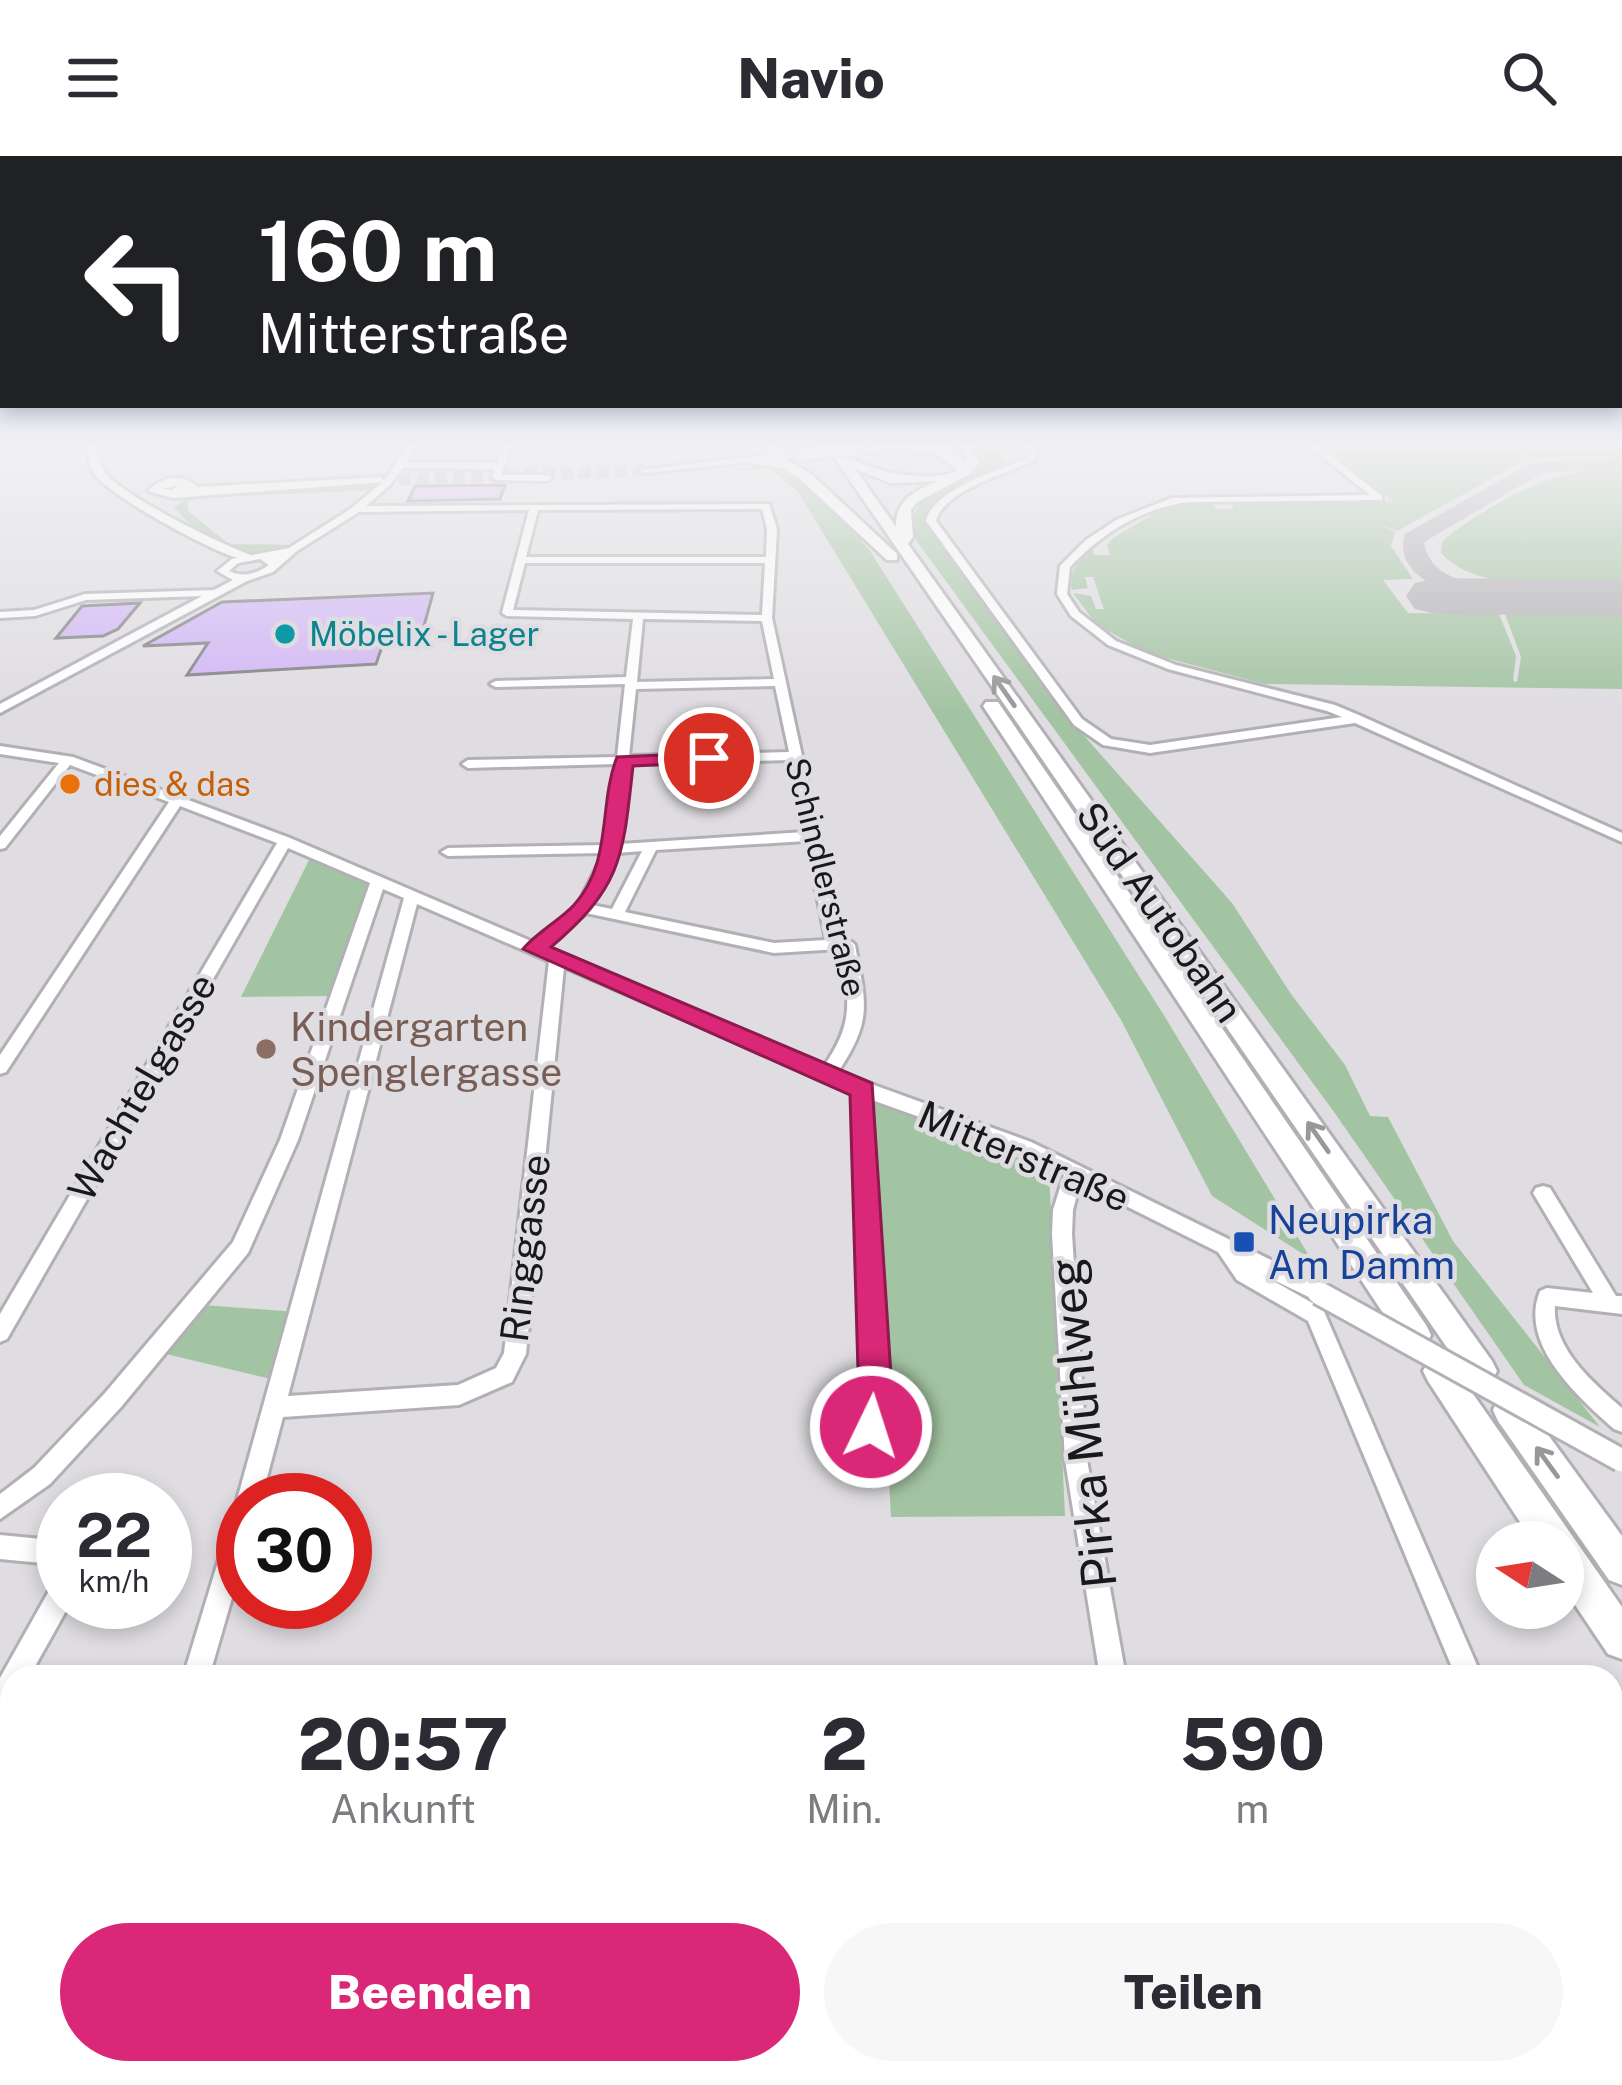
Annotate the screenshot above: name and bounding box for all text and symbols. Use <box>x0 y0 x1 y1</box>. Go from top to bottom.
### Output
icon: menu <box>60 45 126 111</box>
icon: search <box>1496 45 1562 111</box>
text: Navio <box>737 47 885 110</box>
text: 160 m <box>258 201 497 300</box>
icon: left <box>60 204 216 360</box>
text: Mitterstraße <box>258 302 569 365</box>
place label: Möbelix - Lager <box>309 615 539 653</box>
marker: Möbelix - Lager <box>272 621 298 647</box>
one-way arrow <box>992 674 1017 708</box>
pin <box>658 707 760 809</box>
icon: arrive <box>676 725 742 791</box>
street label: Schindlerstraße <box>778 754 874 1000</box>
place label: dies & das <box>94 765 251 803</box>
marker: dies & das <box>57 771 83 797</box>
street label: Süd Autobahn <box>1067 793 1253 1031</box>
street label: Wachtelgasse <box>58 965 226 1209</box>
place label: Kindergarten Spenglergasse <box>290 1004 562 1095</box>
marker: Kindergarten Spenglergasse <box>253 1036 279 1062</box>
street label: Mitterstraße <box>911 1091 1137 1221</box>
one-way arrow <box>1306 1121 1331 1155</box>
street label: Ringgasse <box>491 1151 559 1345</box>
place label: Neupirka Am Damm <box>1268 1197 1455 1288</box>
marker: Neupirka Am Damm <box>1231 1229 1257 1255</box>
street label: Pirka Mühlweg <box>1036 1255 1128 1591</box>
position arrow <box>808 1364 934 1490</box>
one-way arrow <box>1534 1446 1560 1479</box>
speed limit sign: 30 <box>216 1473 372 1629</box>
text: 22 <box>76 1500 152 1571</box>
north arrow <box>1476 1521 1584 1629</box>
map controls <box>1476 1521 1584 1629</box>
text: km/h <box>79 1563 149 1599</box>
text: 20:57 <box>298 1702 509 1786</box>
text: 2 <box>821 1702 868 1786</box>
text: 590 <box>1180 1702 1325 1786</box>
text: Ankunft <box>330 1786 476 1832</box>
text: Min. <box>806 1786 882 1832</box>
text: m <box>1236 1786 1269 1832</box>
button: Beenden <box>60 1923 800 2061</box>
button: Teilen <box>824 1923 1563 2061</box>

